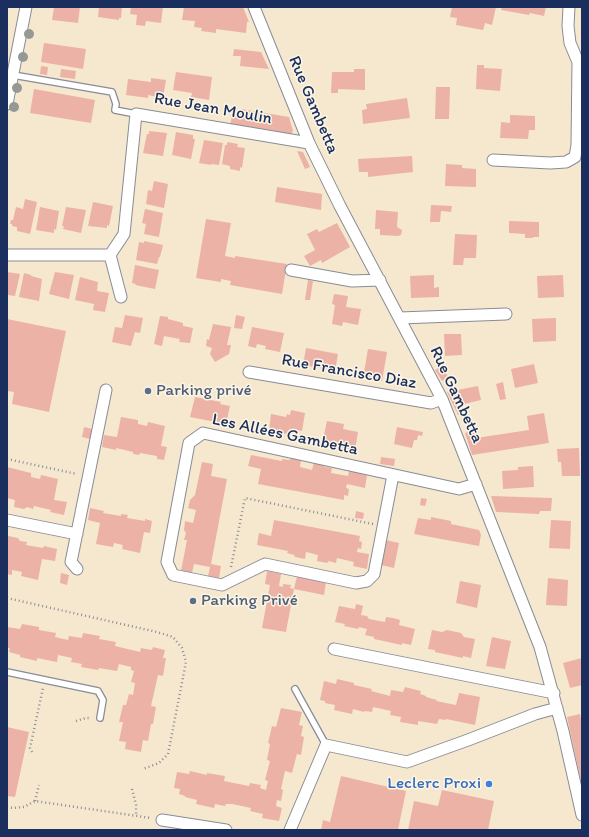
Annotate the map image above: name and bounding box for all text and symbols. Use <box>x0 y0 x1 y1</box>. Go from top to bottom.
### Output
street label: Rue Gambetta <box>283 53 343 157</box>
street label: Rue Jean Moulin <box>152 89 274 129</box>
street label: Rue Gambetta <box>425 343 487 447</box>
street label: Rue Francisco Diaz <box>280 350 418 394</box>
place label: Parking privé <box>156 381 252 401</box>
marker: Parking privé <box>143 386 153 396</box>
street label: Les Allées Gambetta <box>210 410 360 460</box>
place label: Parking Privé <box>201 591 298 611</box>
marker: Parking Privé <box>188 596 198 606</box>
place label: Leclerc Proxi <box>387 774 481 794</box>
marker: Leclerc Proxi <box>484 779 494 789</box>

